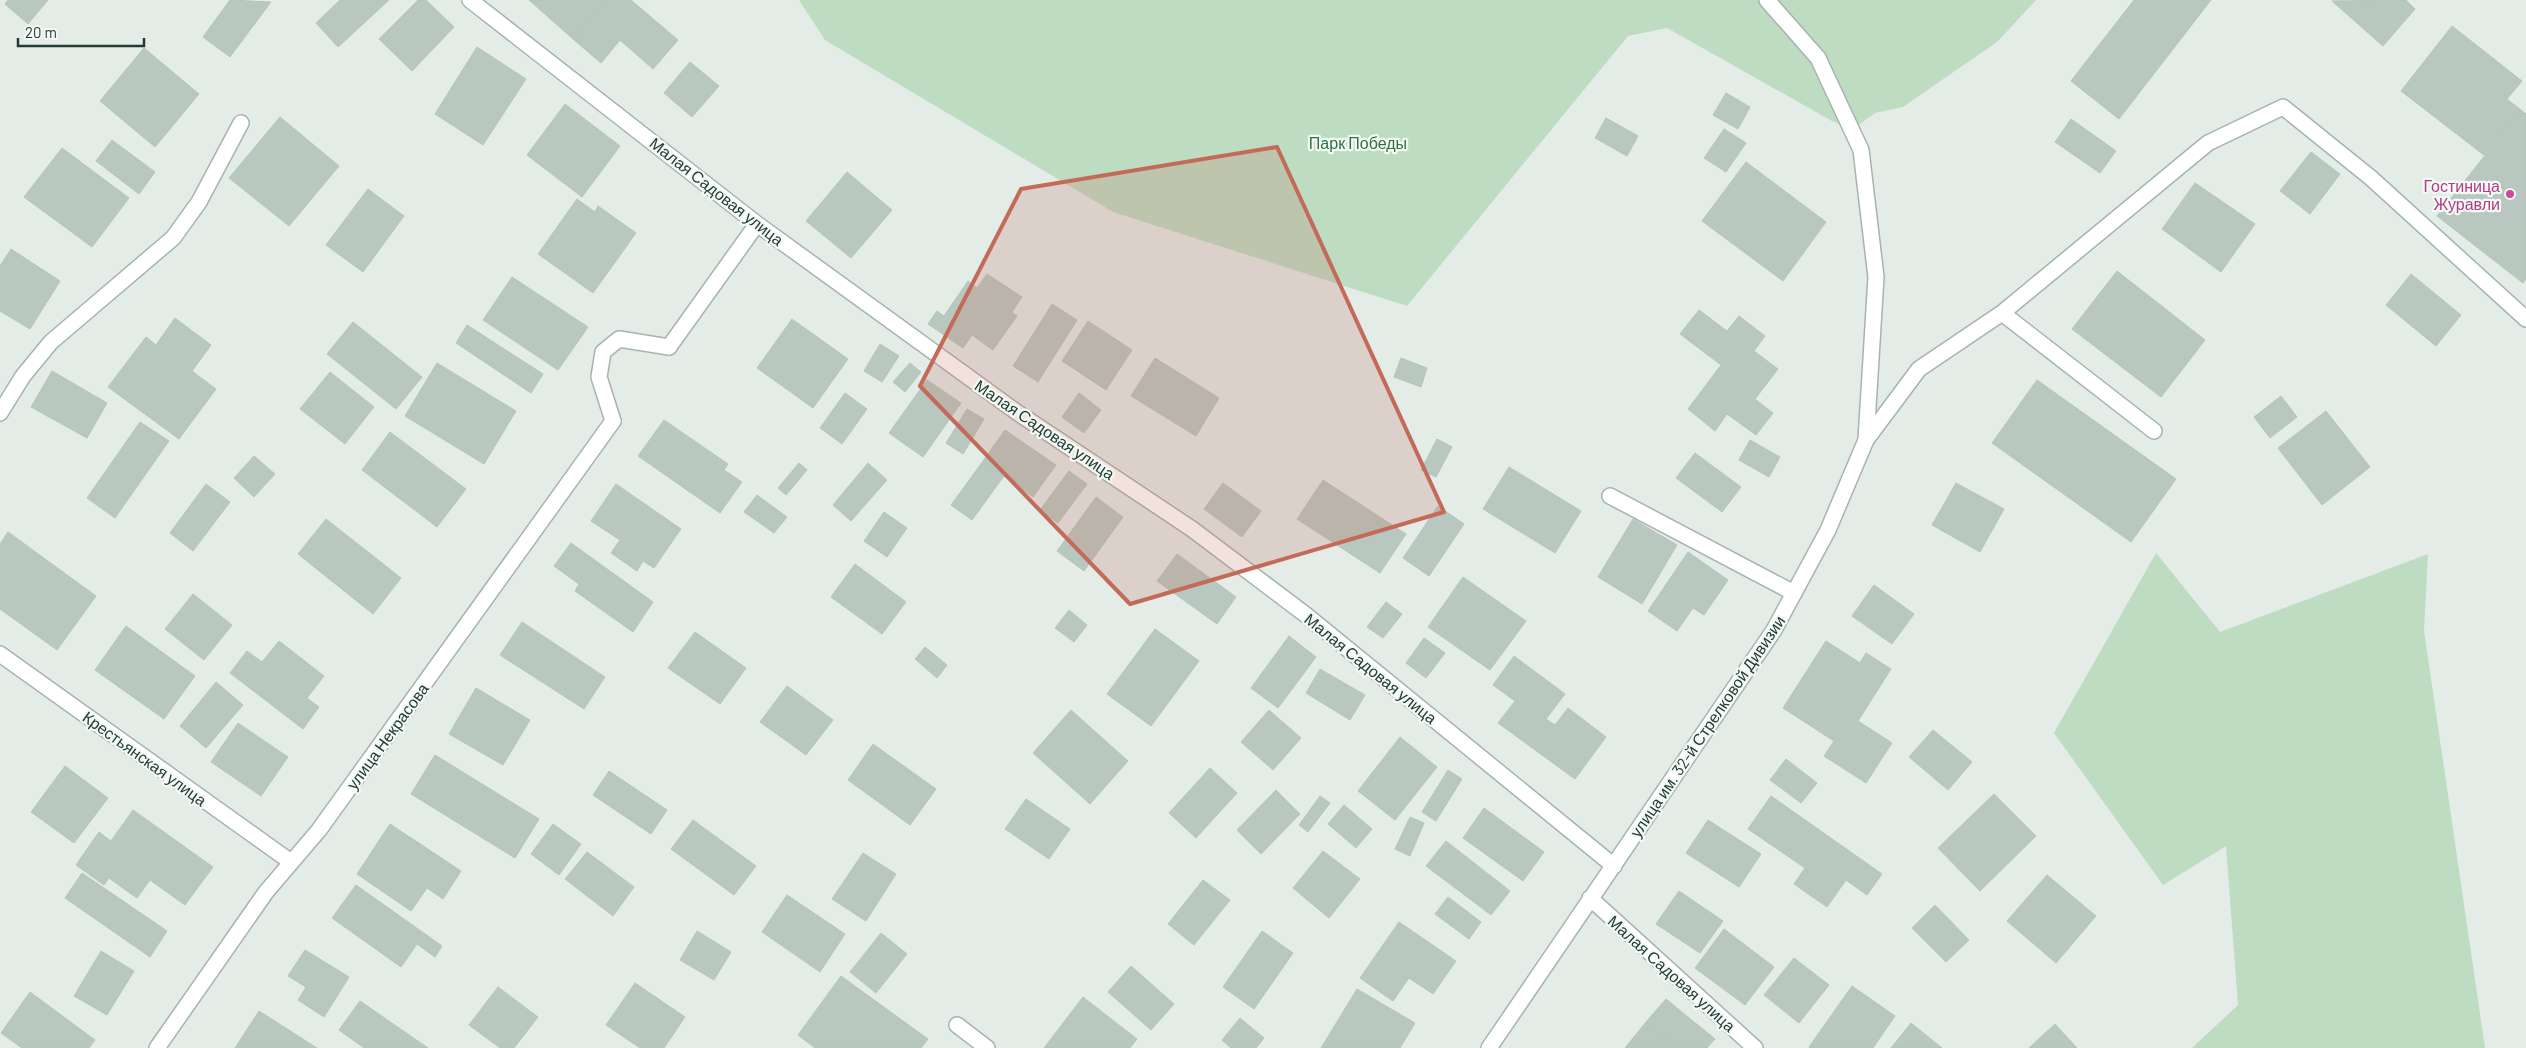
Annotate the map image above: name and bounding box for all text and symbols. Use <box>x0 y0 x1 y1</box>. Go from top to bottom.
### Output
scale bar <box>18 15 144 47</box>
text: 20 m <box>25 23 57 41</box>
street label: Малая Садовая улица <box>646 133 788 249</box>
park label: Парк Победы <box>1309 133 1407 152</box>
place label: Гостиница Журавли <box>2423 176 2500 213</box>
marker: Гостиница Журавли <box>2504 188 2516 200</box>
street label: Малая Садовая улица <box>972 375 1119 483</box>
street label: Малая Садовая улица <box>1301 609 1441 727</box>
street label: улица им. 32-й Стрелковой Дивизии <box>1625 612 1789 840</box>
street label: улица Некрасова <box>342 679 432 793</box>
street label: Крестьянская улица <box>79 707 211 809</box>
street label: Малая Садовая улица <box>1605 911 1740 1035</box>

